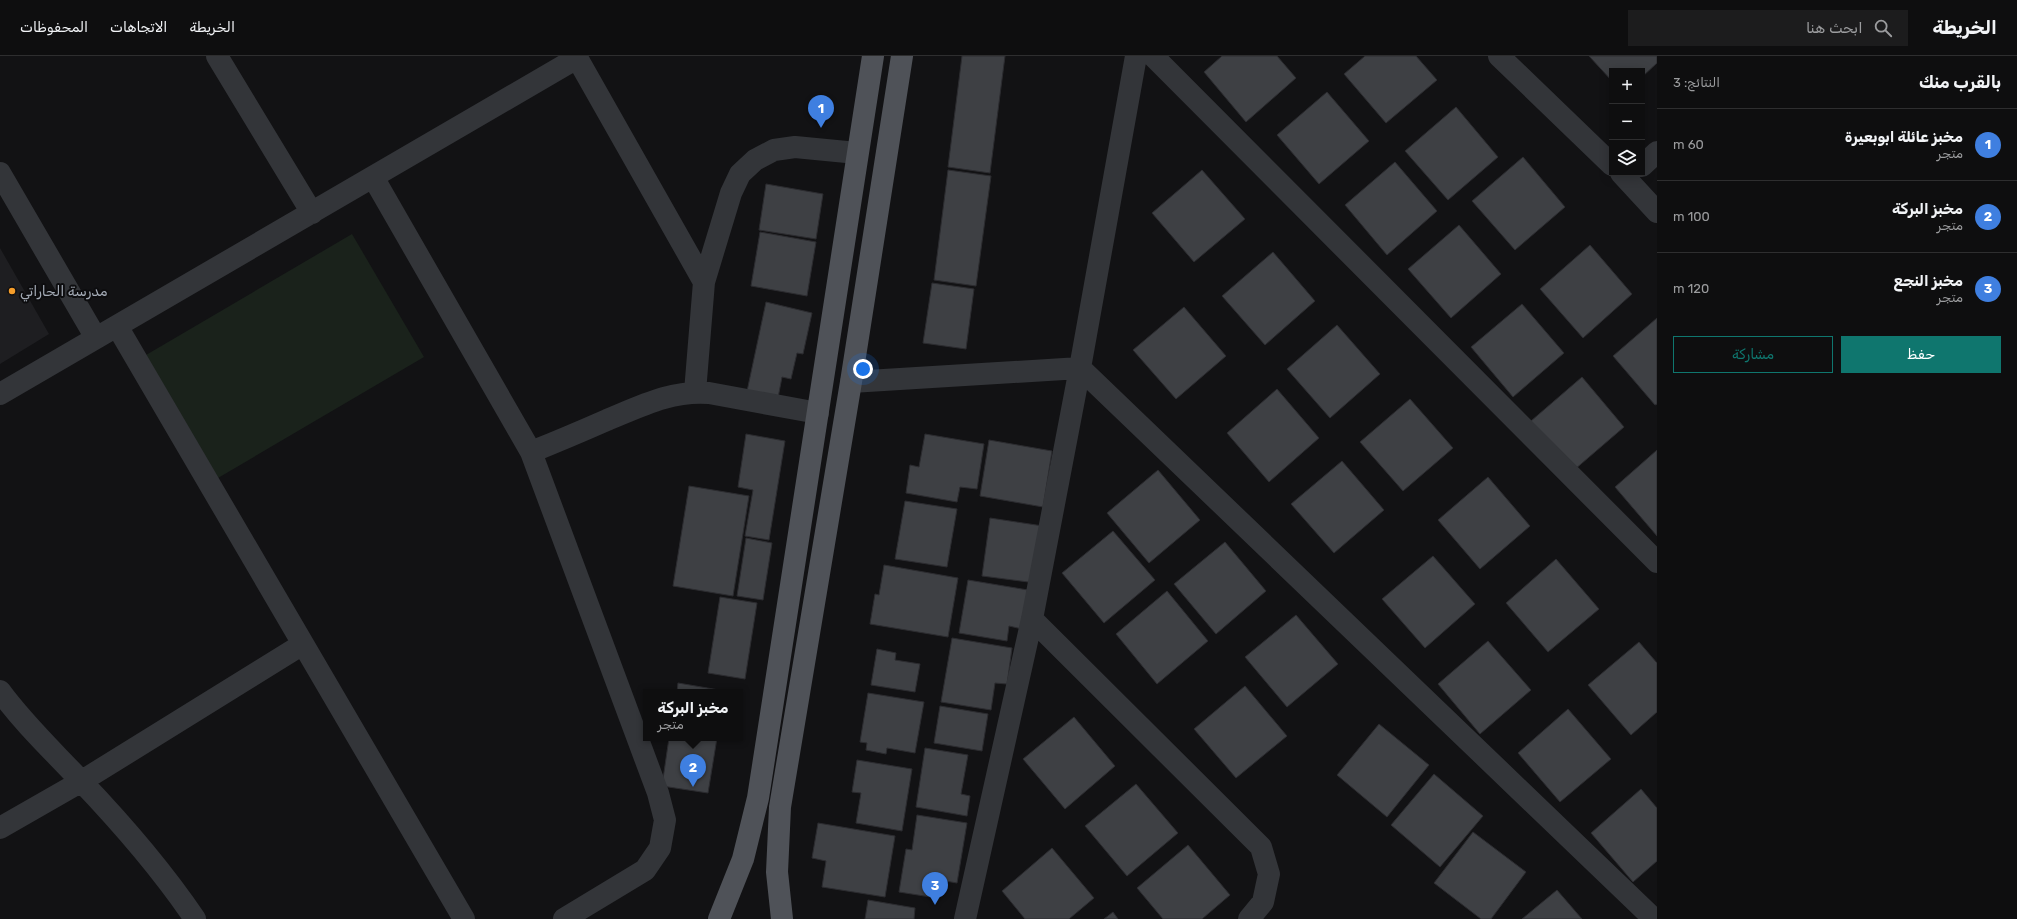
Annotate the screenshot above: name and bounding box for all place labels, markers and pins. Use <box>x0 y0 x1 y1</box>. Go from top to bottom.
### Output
pin: 1 <box>808 95 834 128</box>
place label: مدرسة الحاراتي <box>20 283 108 302</box>
marker: مدرسة الحاراتي <box>7 286 17 296</box>
pin: 2 <box>680 754 706 787</box>
pin: 3 <box>922 872 948 905</box>

